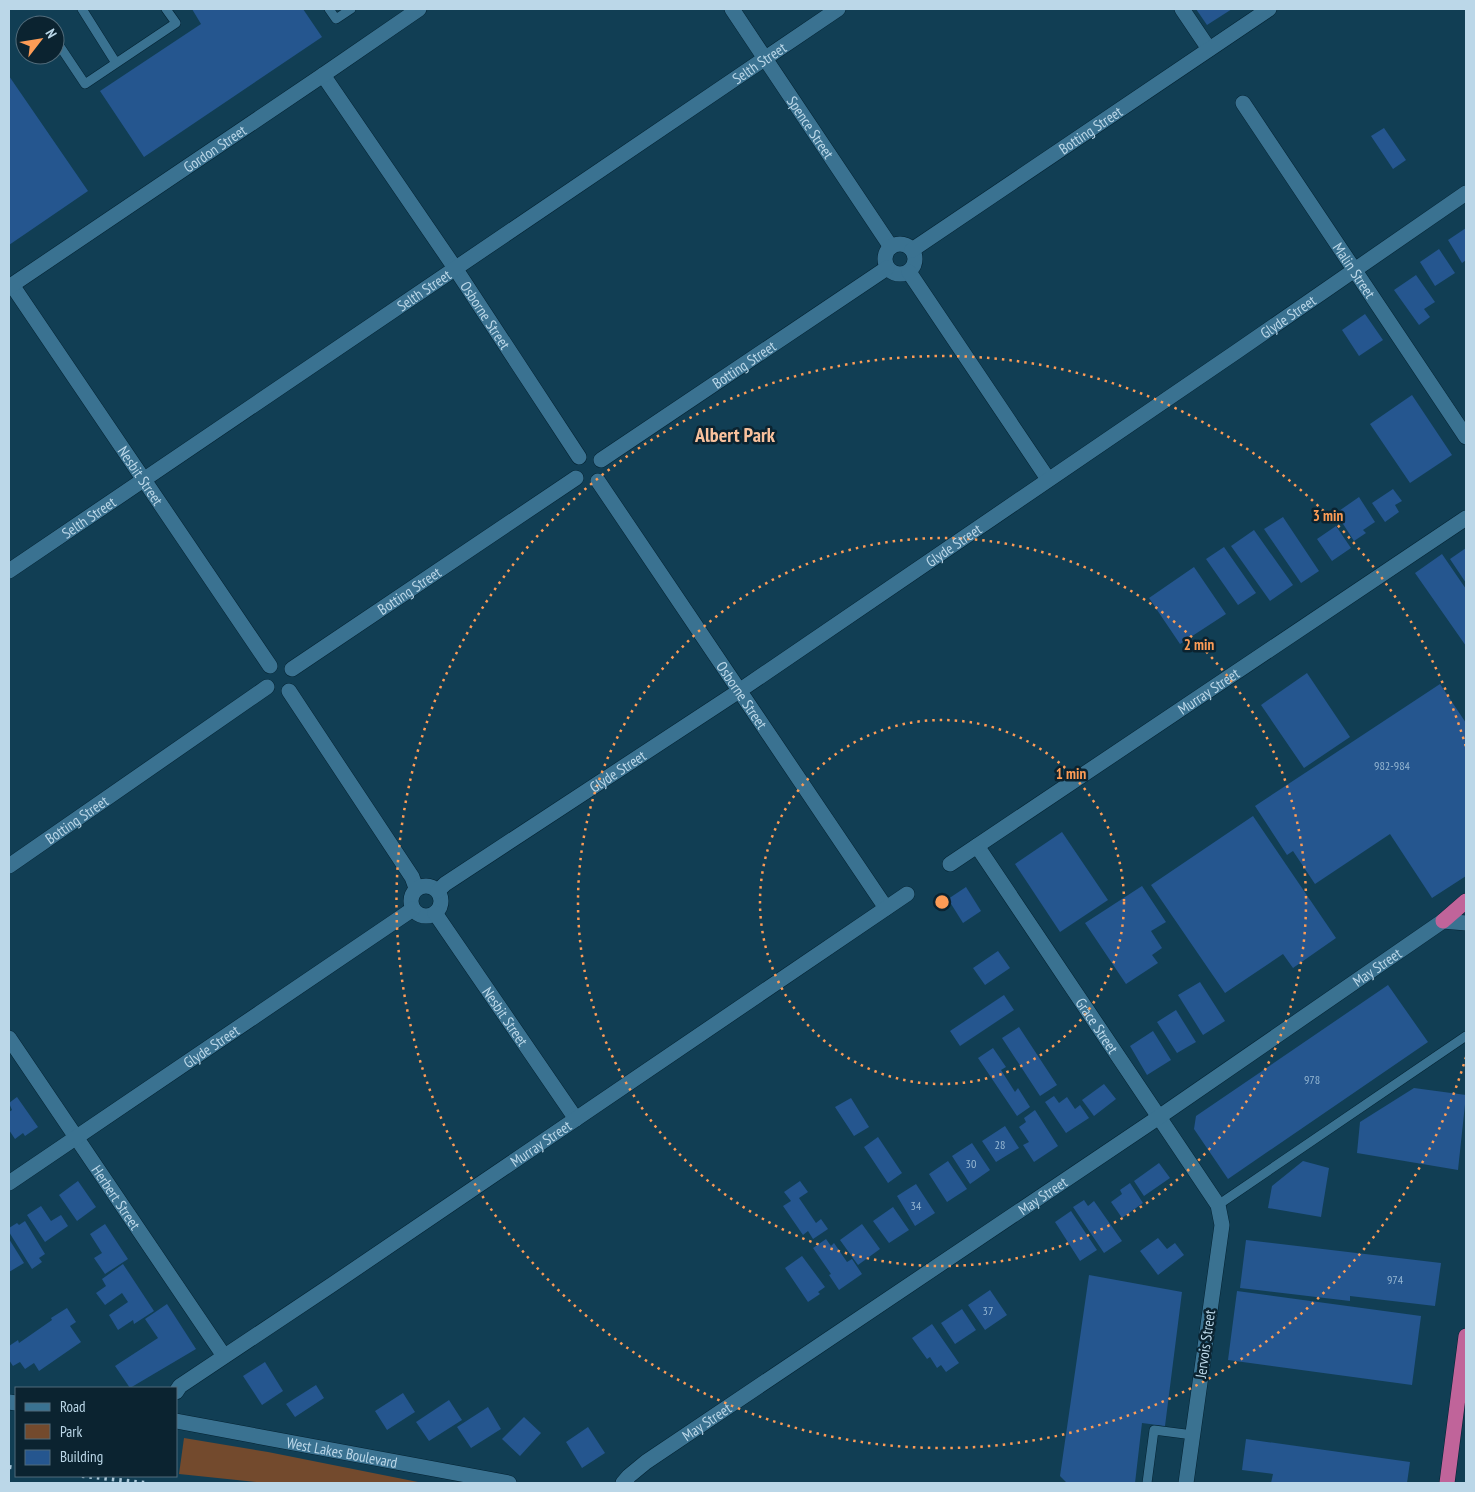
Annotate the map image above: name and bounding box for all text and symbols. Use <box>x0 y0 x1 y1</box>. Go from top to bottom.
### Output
north arrow <box>15 15 65 65</box>
text: N <box>41 25 61 41</box>
street label: Selth Street <box>728 38 790 88</box>
street label: Spence Street <box>783 92 839 162</box>
street label: Botting Street <box>1055 102 1126 158</box>
street label: Gordon Street <box>179 120 250 176</box>
street label: Malin Street <box>1329 239 1380 302</box>
street label: Selth Street <box>393 265 454 315</box>
street label: Osborne Street <box>457 277 515 353</box>
street label: Glyde Street <box>1256 290 1319 342</box>
street label: Botting Street <box>708 336 779 392</box>
district label: Albert Park <box>694 422 776 448</box>
street label: Nesbit Street <box>114 442 168 509</box>
street label: Selth Street <box>58 492 119 542</box>
text: 3 min <box>1313 506 1343 525</box>
street label: Glyde Street <box>922 519 985 571</box>
street label: Botting Street <box>374 562 444 618</box>
text: 2 min <box>1184 635 1214 654</box>
street label: Osborne Street <box>713 657 772 732</box>
street label: Murray Street <box>1174 663 1243 718</box>
street label: Glyde Street <box>586 746 649 796</box>
house number: 982-984 <box>1374 758 1411 773</box>
text: 1 min <box>1056 764 1086 783</box>
street label: Botting Street <box>41 791 112 848</box>
centre of rings <box>933 893 951 911</box>
street label: May Street <box>1349 943 1405 990</box>
street label: Nesbit Street <box>479 983 533 1049</box>
street label: Grace Street <box>1072 994 1123 1057</box>
street label: Glyde Street <box>179 1020 243 1072</box>
house number: 978 <box>1304 1072 1320 1087</box>
street label: Murray Street <box>506 1116 575 1170</box>
house number: 28 <box>995 1137 1005 1152</box>
house number: 30 <box>966 1156 976 1171</box>
street label: Herbert Street <box>88 1161 145 1233</box>
street label: May Street <box>1014 1172 1071 1219</box>
house number: 34 <box>911 1198 922 1213</box>
house number: 974 <box>1387 1272 1404 1287</box>
house number: 37 <box>983 1303 993 1318</box>
street label: Jervois Street <box>1191 1309 1219 1380</box>
legend <box>15 1387 178 1477</box>
text: Road <box>60 1397 86 1416</box>
street label: May Street <box>678 1398 735 1445</box>
text: Park <box>60 1422 82 1441</box>
street label: West Lakes Boulevard <box>285 1432 399 1472</box>
text: Building <box>60 1447 103 1466</box>

